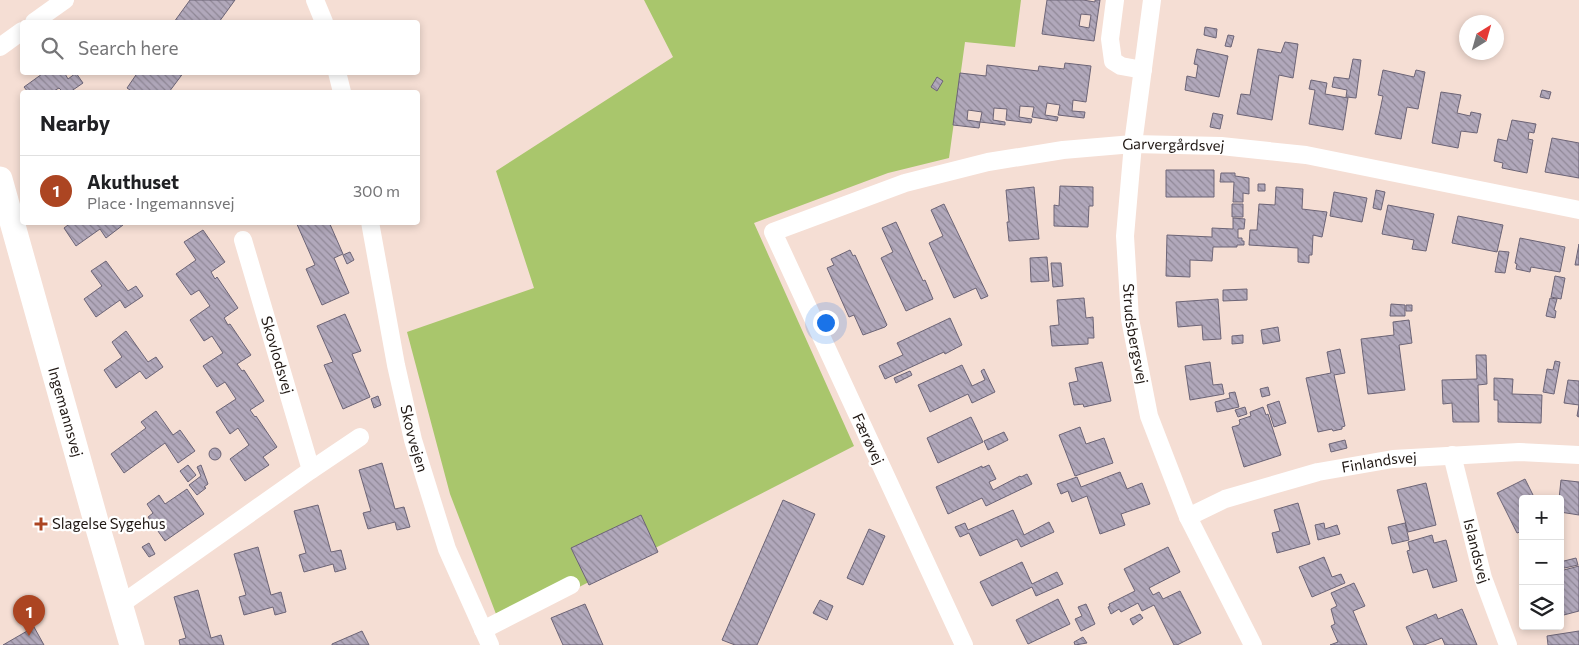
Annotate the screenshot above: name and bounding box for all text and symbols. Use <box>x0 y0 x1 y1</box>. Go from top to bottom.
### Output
north arrow <box>1459 15 1504 60</box>
search box <box>20 20 420 75</box>
icon: search <box>38 34 66 62</box>
text: Search here <box>78 36 178 59</box>
text: Nearby <box>40 110 110 135</box>
street label: Garvergårdsvej <box>1121 134 1226 154</box>
text: Akuthuset <box>87 170 179 193</box>
text: 1 <box>52 181 60 200</box>
text: 300 m <box>353 181 400 200</box>
text: Place · Ingemannsvej <box>87 193 235 212</box>
street label: Strudsbergsvej <box>1120 283 1153 385</box>
your location <box>813 310 839 336</box>
street label: Skovlodsvej <box>258 314 298 396</box>
street label: Ingemannsvej <box>45 365 87 459</box>
street label: Skovvejen <box>397 403 432 474</box>
street label: Færøvej <box>849 410 889 467</box>
street label: Finlandsvej <box>1340 448 1417 476</box>
map controls <box>1519 495 1564 630</box>
button: + <box>1519 495 1564 540</box>
place label: Slagelse Sygehus <box>52 514 166 532</box>
marker: Slagelse Sygehus <box>34 517 48 531</box>
street label: Islandsvej <box>1460 517 1494 586</box>
button: − <box>1519 540 1564 585</box>
button: layers <box>1519 585 1564 630</box>
pin: 1 <box>13 595 45 636</box>

